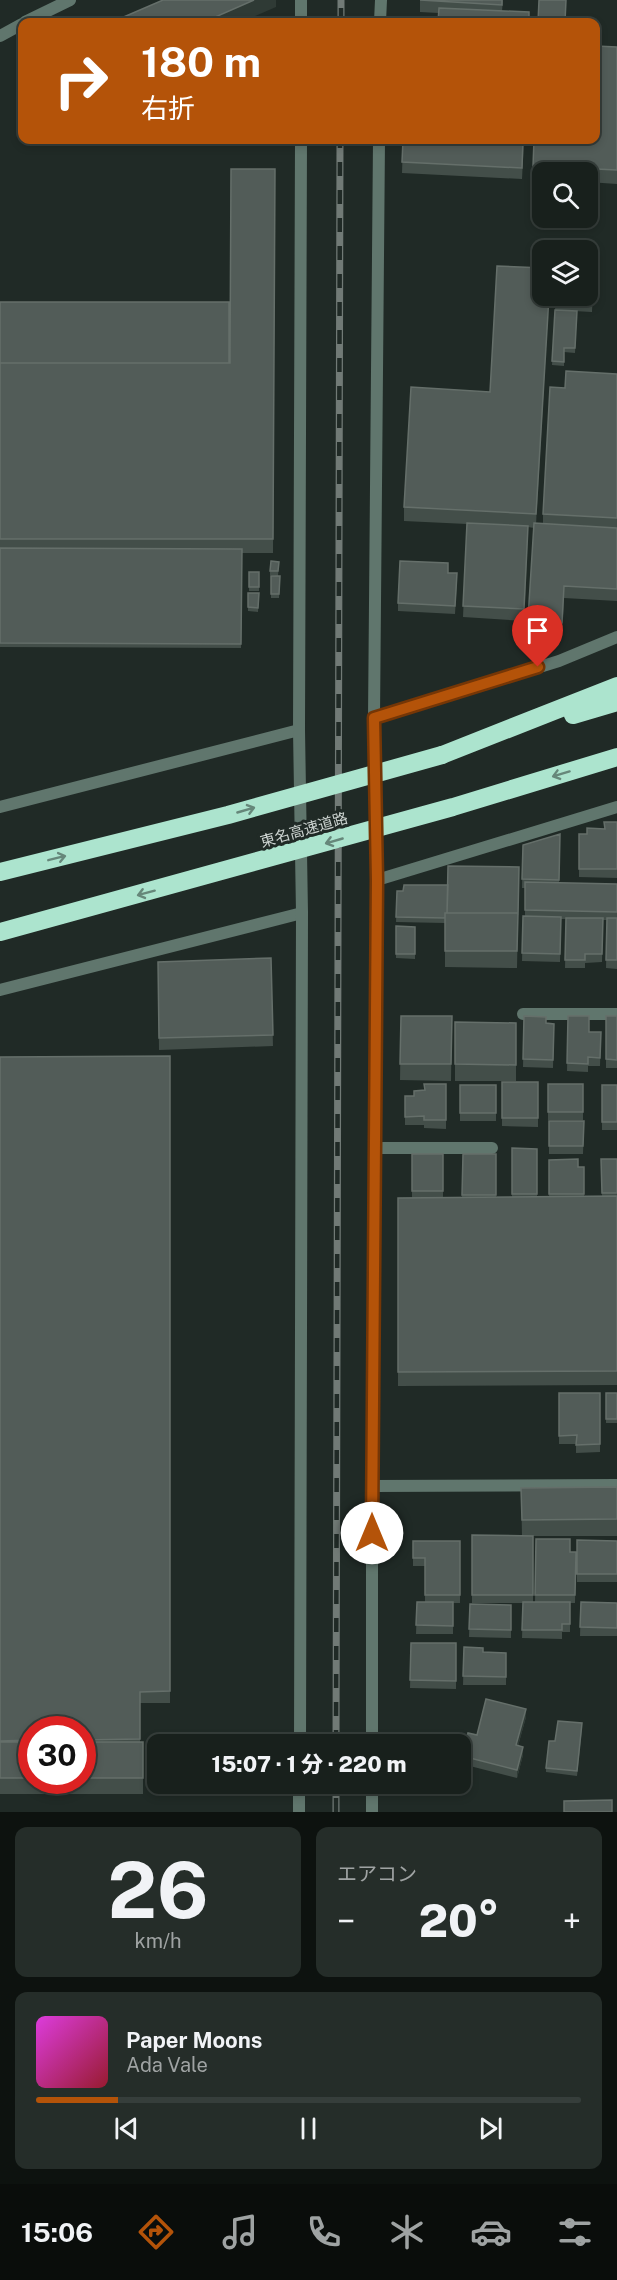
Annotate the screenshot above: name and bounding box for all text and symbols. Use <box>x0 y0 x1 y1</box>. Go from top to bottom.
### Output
text: 180 m <box>141 37 261 86</box>
icon: right <box>42 42 120 120</box>
text: 右折 <box>141 92 195 124</box>
map controls <box>532 162 598 306</box>
button: search <box>532 162 598 228</box>
button: layers <box>532 240 598 306</box>
pin <box>512 605 563 667</box>
icon: arrive <box>521 614 554 647</box>
one-way arrow <box>552 769 571 780</box>
one-way arrow <box>236 804 255 815</box>
street label: 東名高速道路 <box>258 809 349 850</box>
one-way arrow <box>324 835 343 847</box>
one-way arrow <box>47 851 66 863</box>
one-way arrow <box>136 887 155 899</box>
position arrow <box>340 1501 404 1565</box>
speed limit sign: 30 <box>18 1716 96 1794</box>
text: 15:07 · 1 分 · 220 m <box>212 1751 406 1777</box>
text: 26 <box>107 1844 209 1936</box>
text: エアコン <box>337 1862 417 1886</box>
text: 20° <box>419 1894 499 1947</box>
text: − <box>337 1902 355 1940</box>
text: + <box>563 1902 581 1940</box>
text: km/h <box>134 1929 182 1953</box>
text: Paper Moons <box>126 2027 262 2053</box>
text: Ada Vale <box>126 2053 208 2077</box>
icon: previous <box>110 2112 143 2145</box>
icon: pause <box>292 2112 325 2145</box>
icon: next <box>474 2112 507 2145</box>
icon: directions <box>135 2211 177 2253</box>
icon: music <box>219 2211 261 2253</box>
icon: phone <box>303 2211 345 2253</box>
icon: climate <box>386 2211 428 2253</box>
icon: car <box>470 2211 512 2253</box>
icon: filters <box>554 2211 596 2253</box>
text: 15:06 <box>21 2216 93 2248</box>

